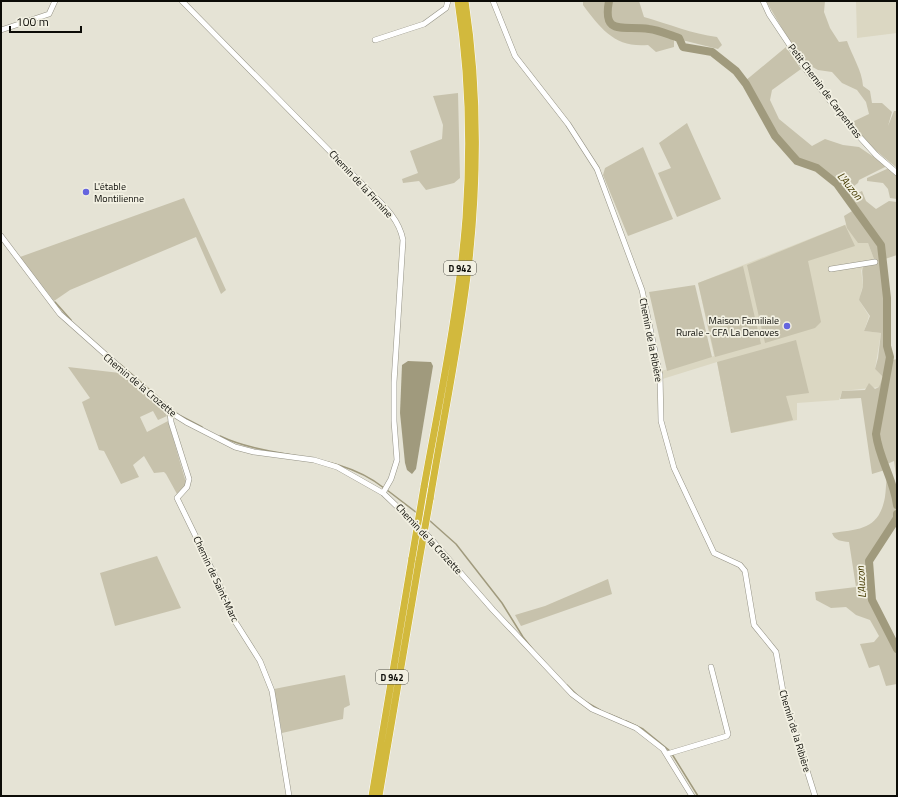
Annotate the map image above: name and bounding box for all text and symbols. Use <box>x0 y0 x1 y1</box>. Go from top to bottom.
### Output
scale bar <box>10 8 81 34</box>
text: 100 m <box>16 12 49 31</box>
street label: Petit Chemin de Carpentras <box>784 41 866 142</box>
street label: Chemin de la Firmine <box>326 147 396 221</box>
water label: L'Auzon <box>834 169 867 204</box>
place label: L'étable Montilienne <box>94 179 144 206</box>
marker: L'étable Montilienne <box>81 187 91 197</box>
road number: D 942 <box>444 261 476 275</box>
street label: Chemin de la Ribière <box>635 297 667 383</box>
place label: Maison Familiale Rurale - CFA La Denoves <box>676 313 779 340</box>
marker: Maison Familiale Rurale - CFA La Denoves <box>782 321 792 331</box>
street label: Chemin de la Crozette <box>100 350 180 420</box>
street label: Chemin de la Crozette <box>392 500 466 578</box>
street label: Chemin de Saint-Marc <box>189 534 243 624</box>
water label: L'Auzon <box>852 565 870 599</box>
road number: D 942 <box>376 670 408 684</box>
street label: Chemin de la Ribière <box>775 688 815 774</box>

